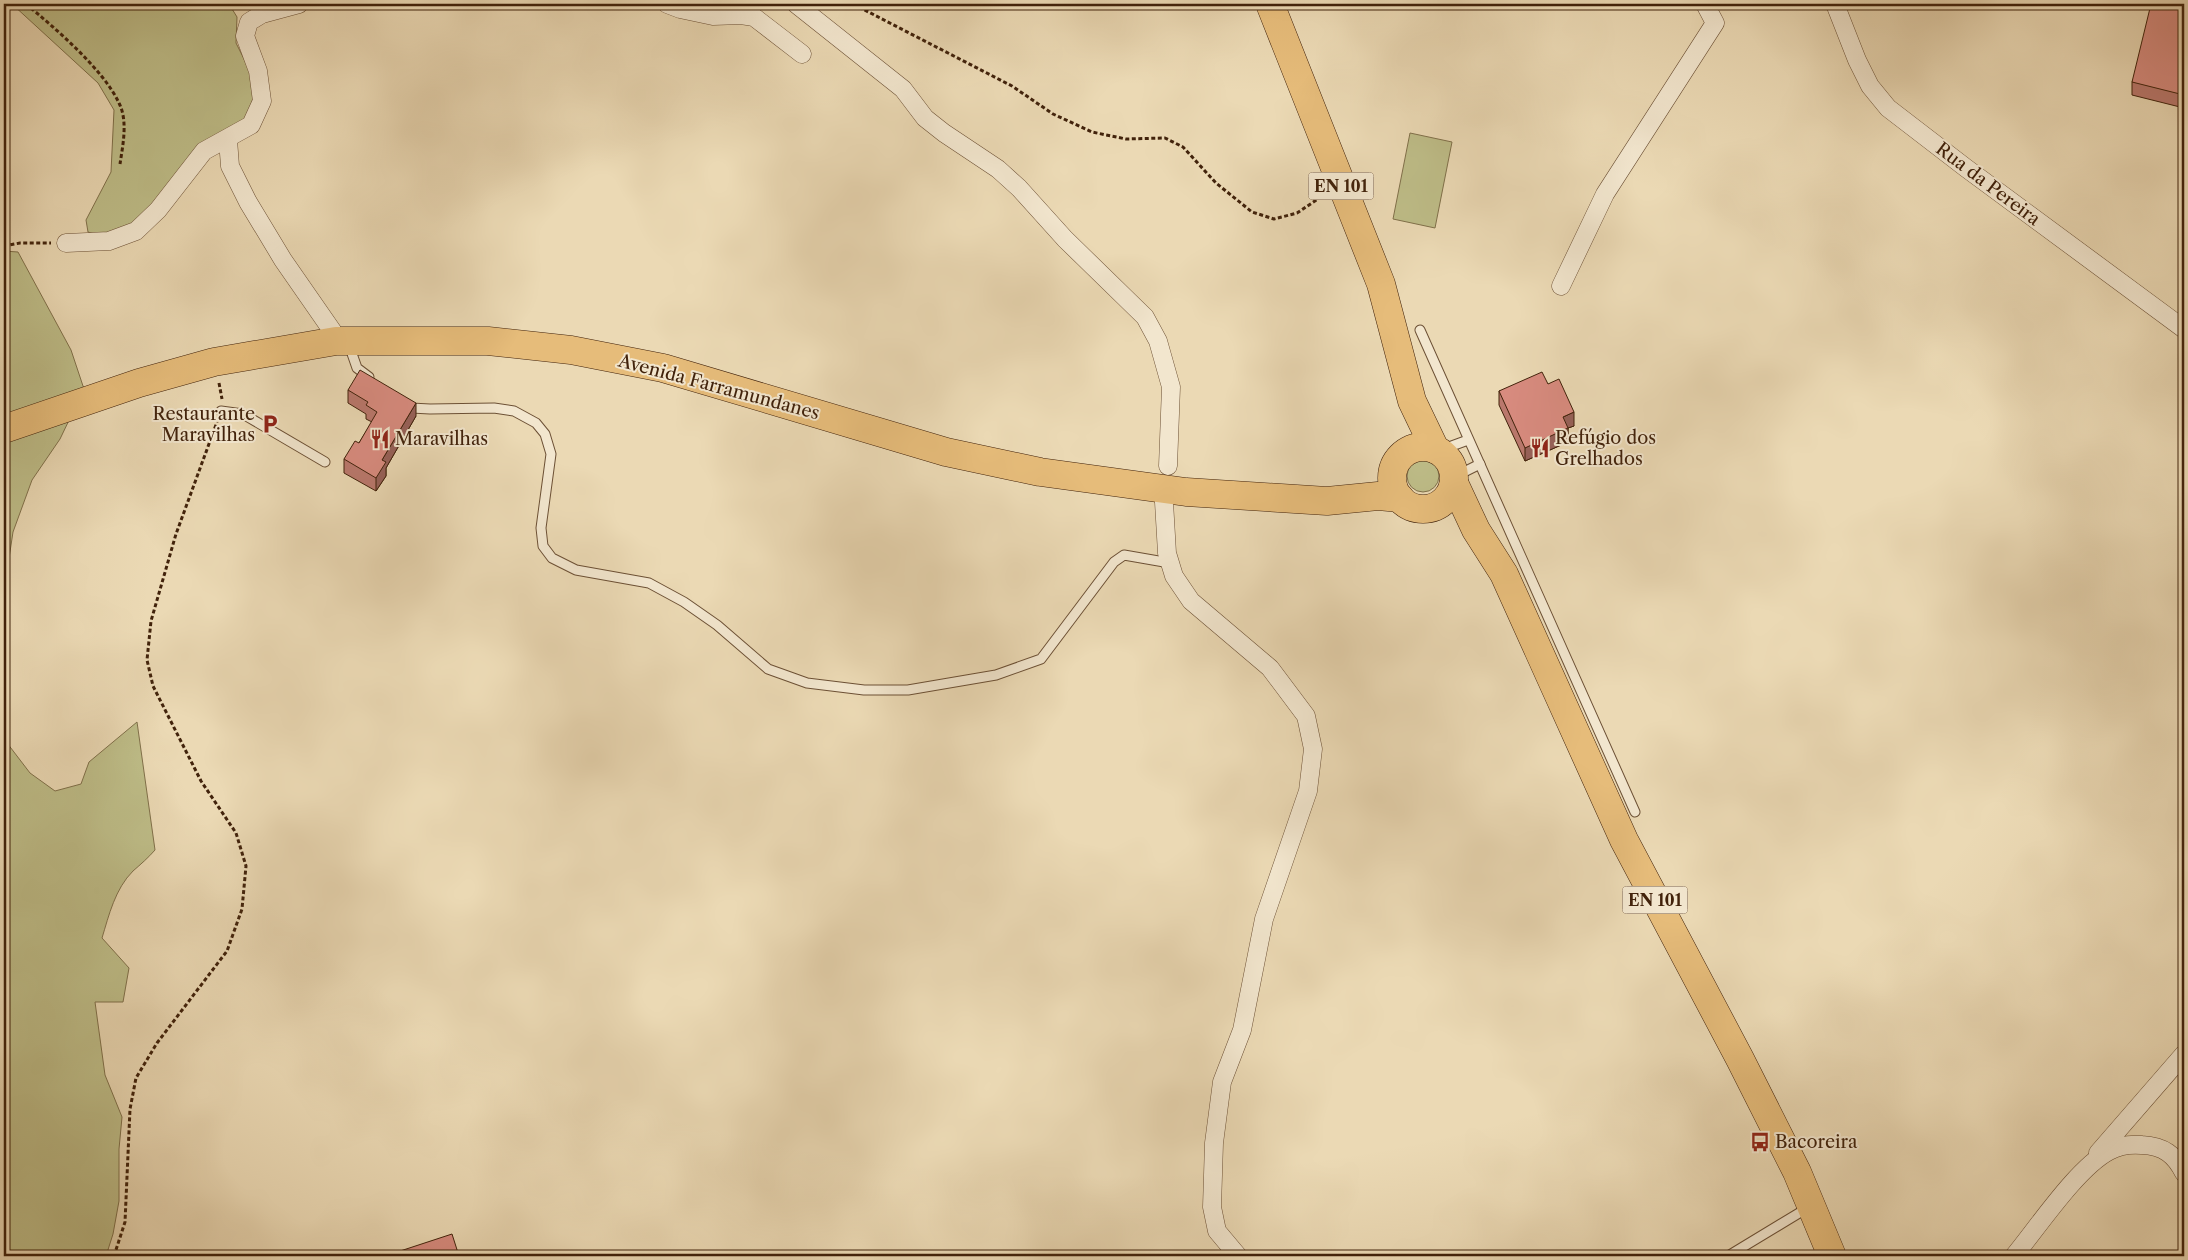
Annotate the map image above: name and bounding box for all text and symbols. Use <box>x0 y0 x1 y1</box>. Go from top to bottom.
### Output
street label: Rua da Pereira <box>1932 138 2045 231</box>
road number: EN 101 <box>1308 172 1374 200</box>
street label: Avenida Farramundanes <box>615 349 822 424</box>
place label: Restaurante Maravilhas <box>152 403 255 446</box>
parking icon: Restaurante Maravilhas <box>259 413 281 435</box>
place label: Refúgio dos Grelhados <box>1555 427 1656 470</box>
restaurant icon: Maravilhas <box>369 428 391 450</box>
place label: Maravilhas <box>395 428 488 450</box>
restaurant icon: Refúgio dos Grelhados <box>1529 437 1551 459</box>
road number: EN 101 <box>1622 886 1688 914</box>
bus stop icon: Bacoreira <box>1749 1131 1771 1153</box>
place label: Bacoreira <box>1775 1131 1858 1153</box>

